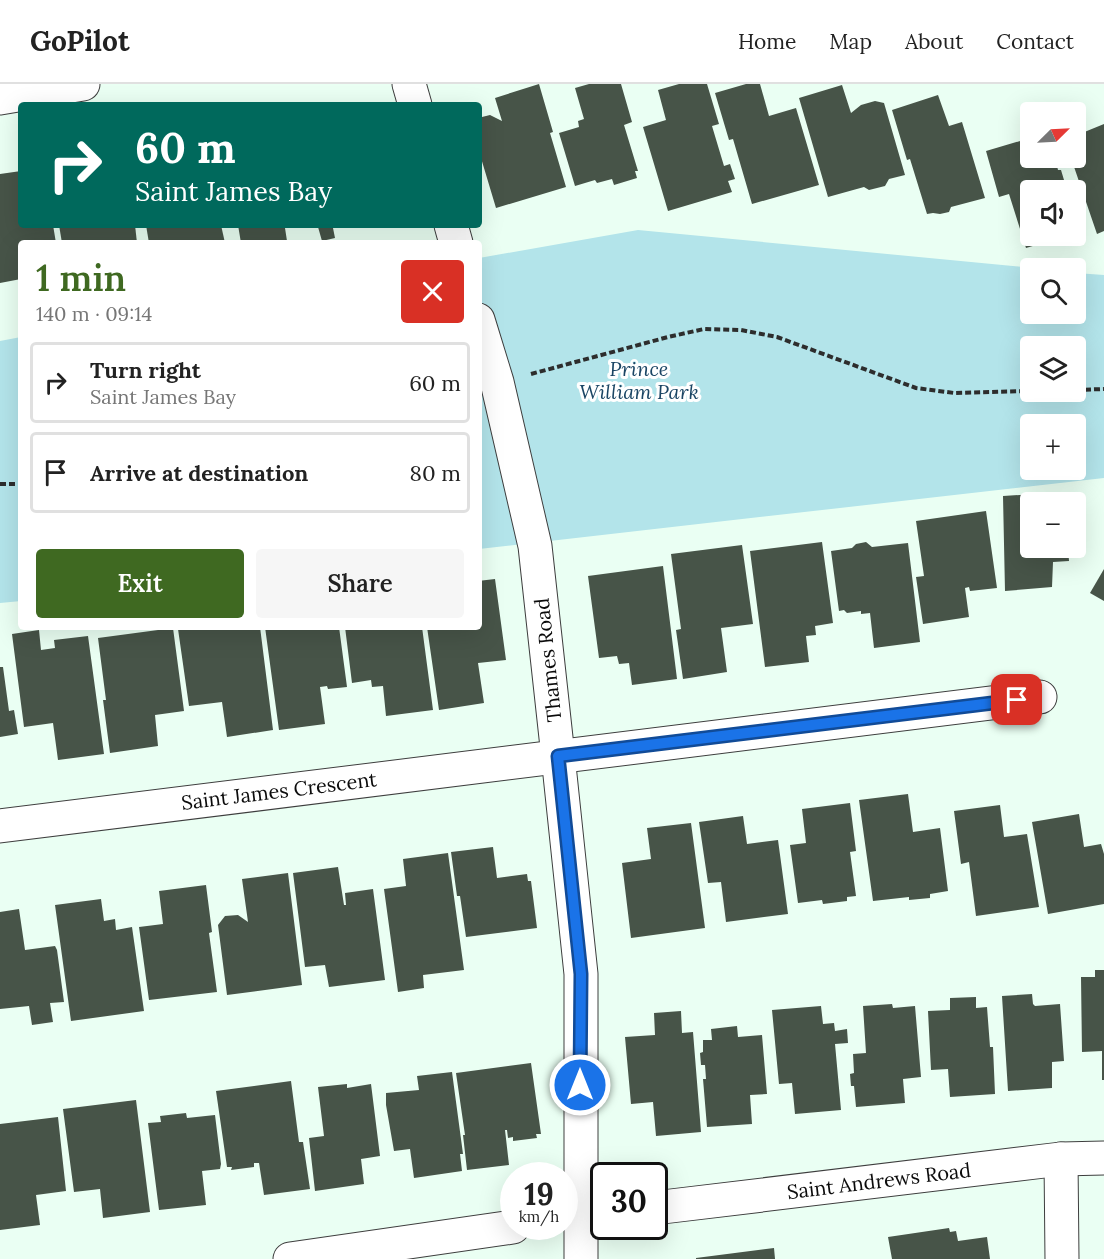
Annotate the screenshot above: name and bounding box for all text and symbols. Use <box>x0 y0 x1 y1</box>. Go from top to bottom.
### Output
text: GoPilot <box>30 23 129 59</box>
text: Home <box>738 28 796 55</box>
text: Map <box>829 28 872 55</box>
text: About <box>905 28 963 55</box>
text: Contact <box>996 28 1074 55</box>
north arrow <box>1020 102 1086 168</box>
map controls <box>1020 102 1086 558</box>
text: 60 m <box>135 121 236 175</box>
icon: right <box>36 126 114 204</box>
text: Saint James Bay <box>135 174 332 208</box>
button: sound <box>1020 180 1086 246</box>
text: 1 min <box>36 255 126 301</box>
button: search <box>1020 258 1086 324</box>
button: close <box>401 260 464 323</box>
text: 140 m · 09:14 <box>36 301 152 326</box>
button: layers <box>1020 336 1086 402</box>
text: Turn right <box>90 356 201 384</box>
park label: Prince William Park <box>579 356 699 404</box>
icon: right <box>39 366 72 399</box>
text: 60 m <box>409 369 461 397</box>
text: Saint James Bay <box>90 384 236 409</box>
button: + <box>1020 414 1086 480</box>
icon: arrive <box>39 456 72 489</box>
text: Arrive at destination <box>90 459 308 487</box>
text: 80 m <box>410 459 461 487</box>
button: − <box>1020 492 1086 558</box>
button: Exit <box>36 549 244 618</box>
button: Share <box>256 549 464 618</box>
street label: Thames Road <box>529 597 566 723</box>
pin <box>991 674 1042 725</box>
icon: arrive <box>1000 683 1033 716</box>
street label: Saint James Crescent <box>180 766 378 815</box>
position arrow <box>548 1053 612 1117</box>
street label: Saint Andrews Road <box>786 1157 972 1204</box>
speed limit sign: 30 <box>590 1162 668 1240</box>
text: 19 <box>524 1175 554 1213</box>
text: km/h <box>519 1207 559 1226</box>

